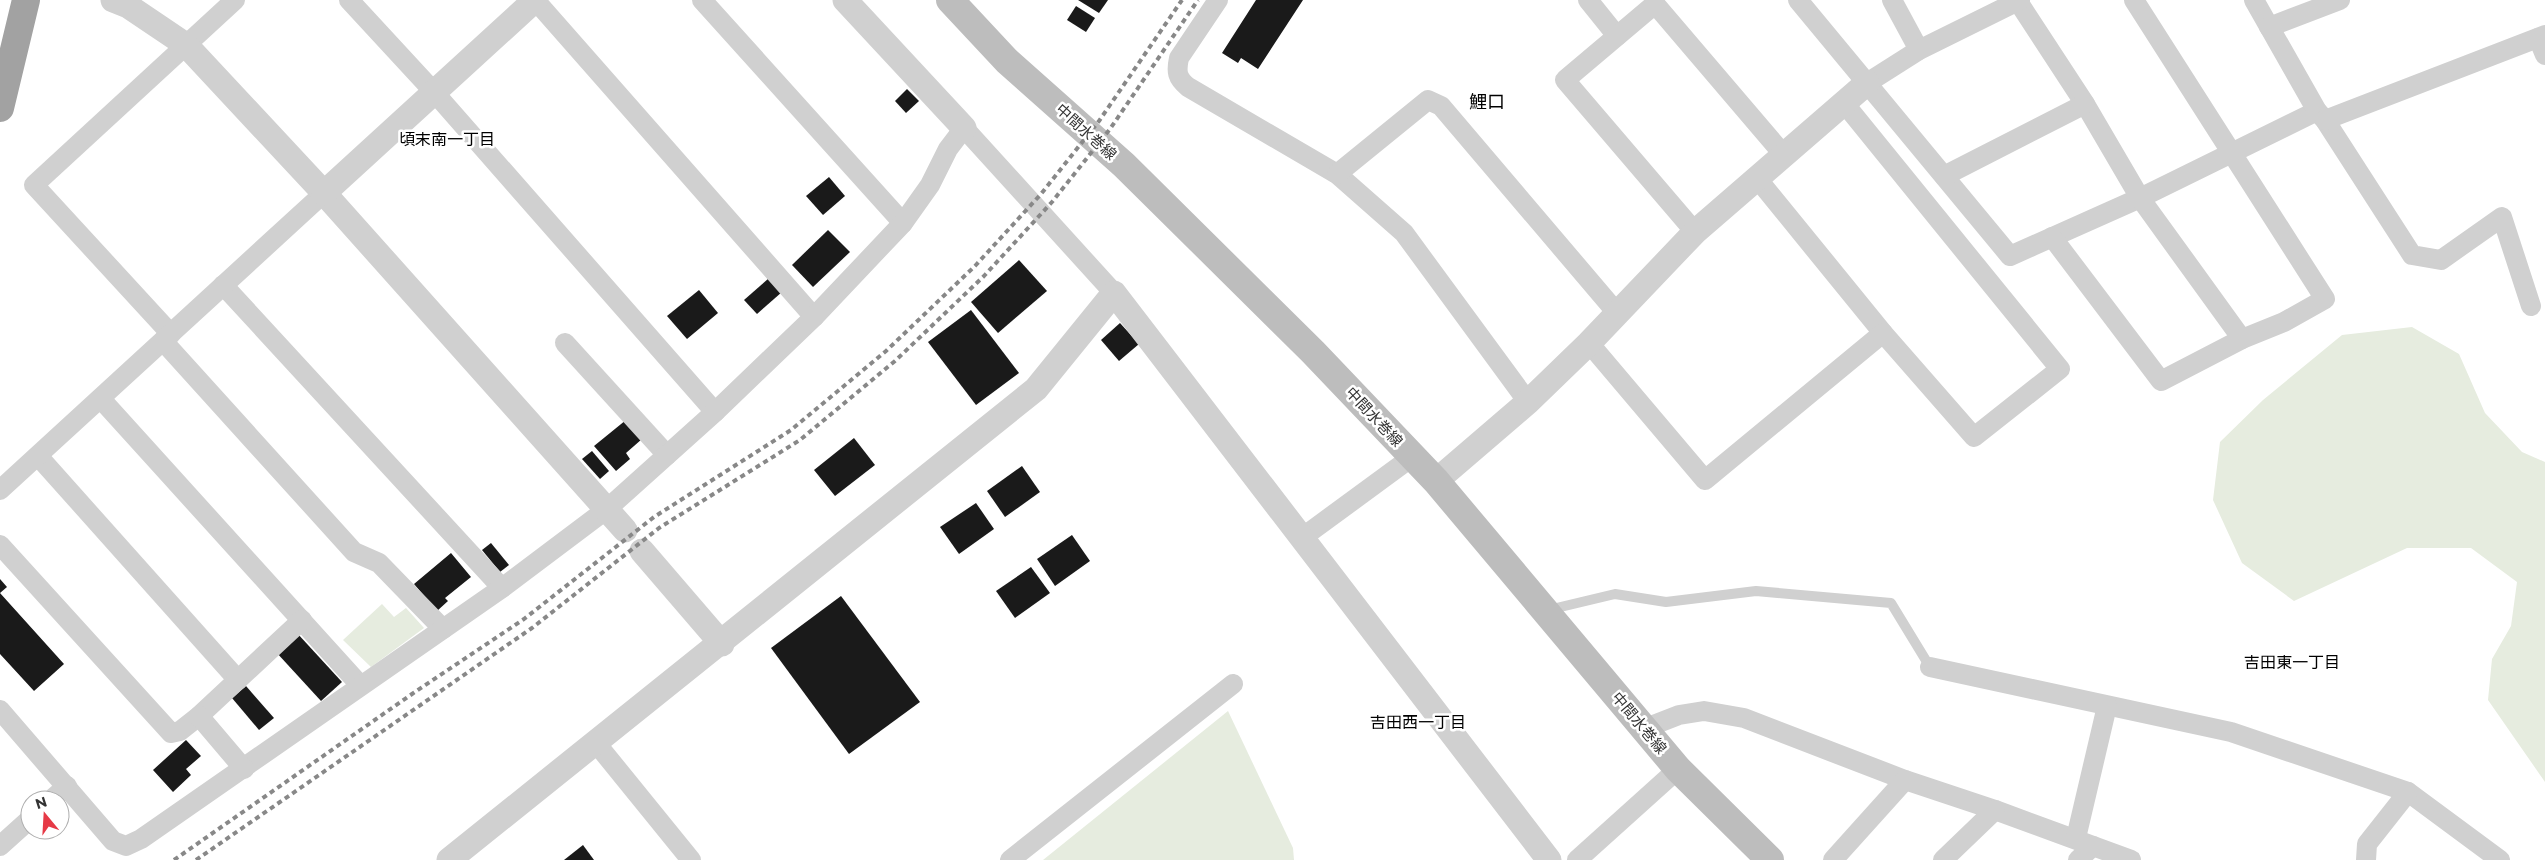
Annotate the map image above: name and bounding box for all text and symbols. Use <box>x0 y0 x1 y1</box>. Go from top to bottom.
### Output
district label: 鯉口 <box>1469 91 1505 113</box>
street label: 中間水巻線 <box>1052 99 1121 164</box>
district label: 頃末南一丁目 <box>399 130 495 149</box>
street label: 中間水巻線 <box>1342 383 1407 451</box>
district label: 吉田東一丁目 <box>2244 653 2340 672</box>
street label: 中間水巻線 <box>1608 688 1671 758</box>
district label: 吉田西一丁目 <box>1370 713 1466 732</box>
north arrow <box>20 790 70 840</box>
text: N <box>33 792 49 813</box>

